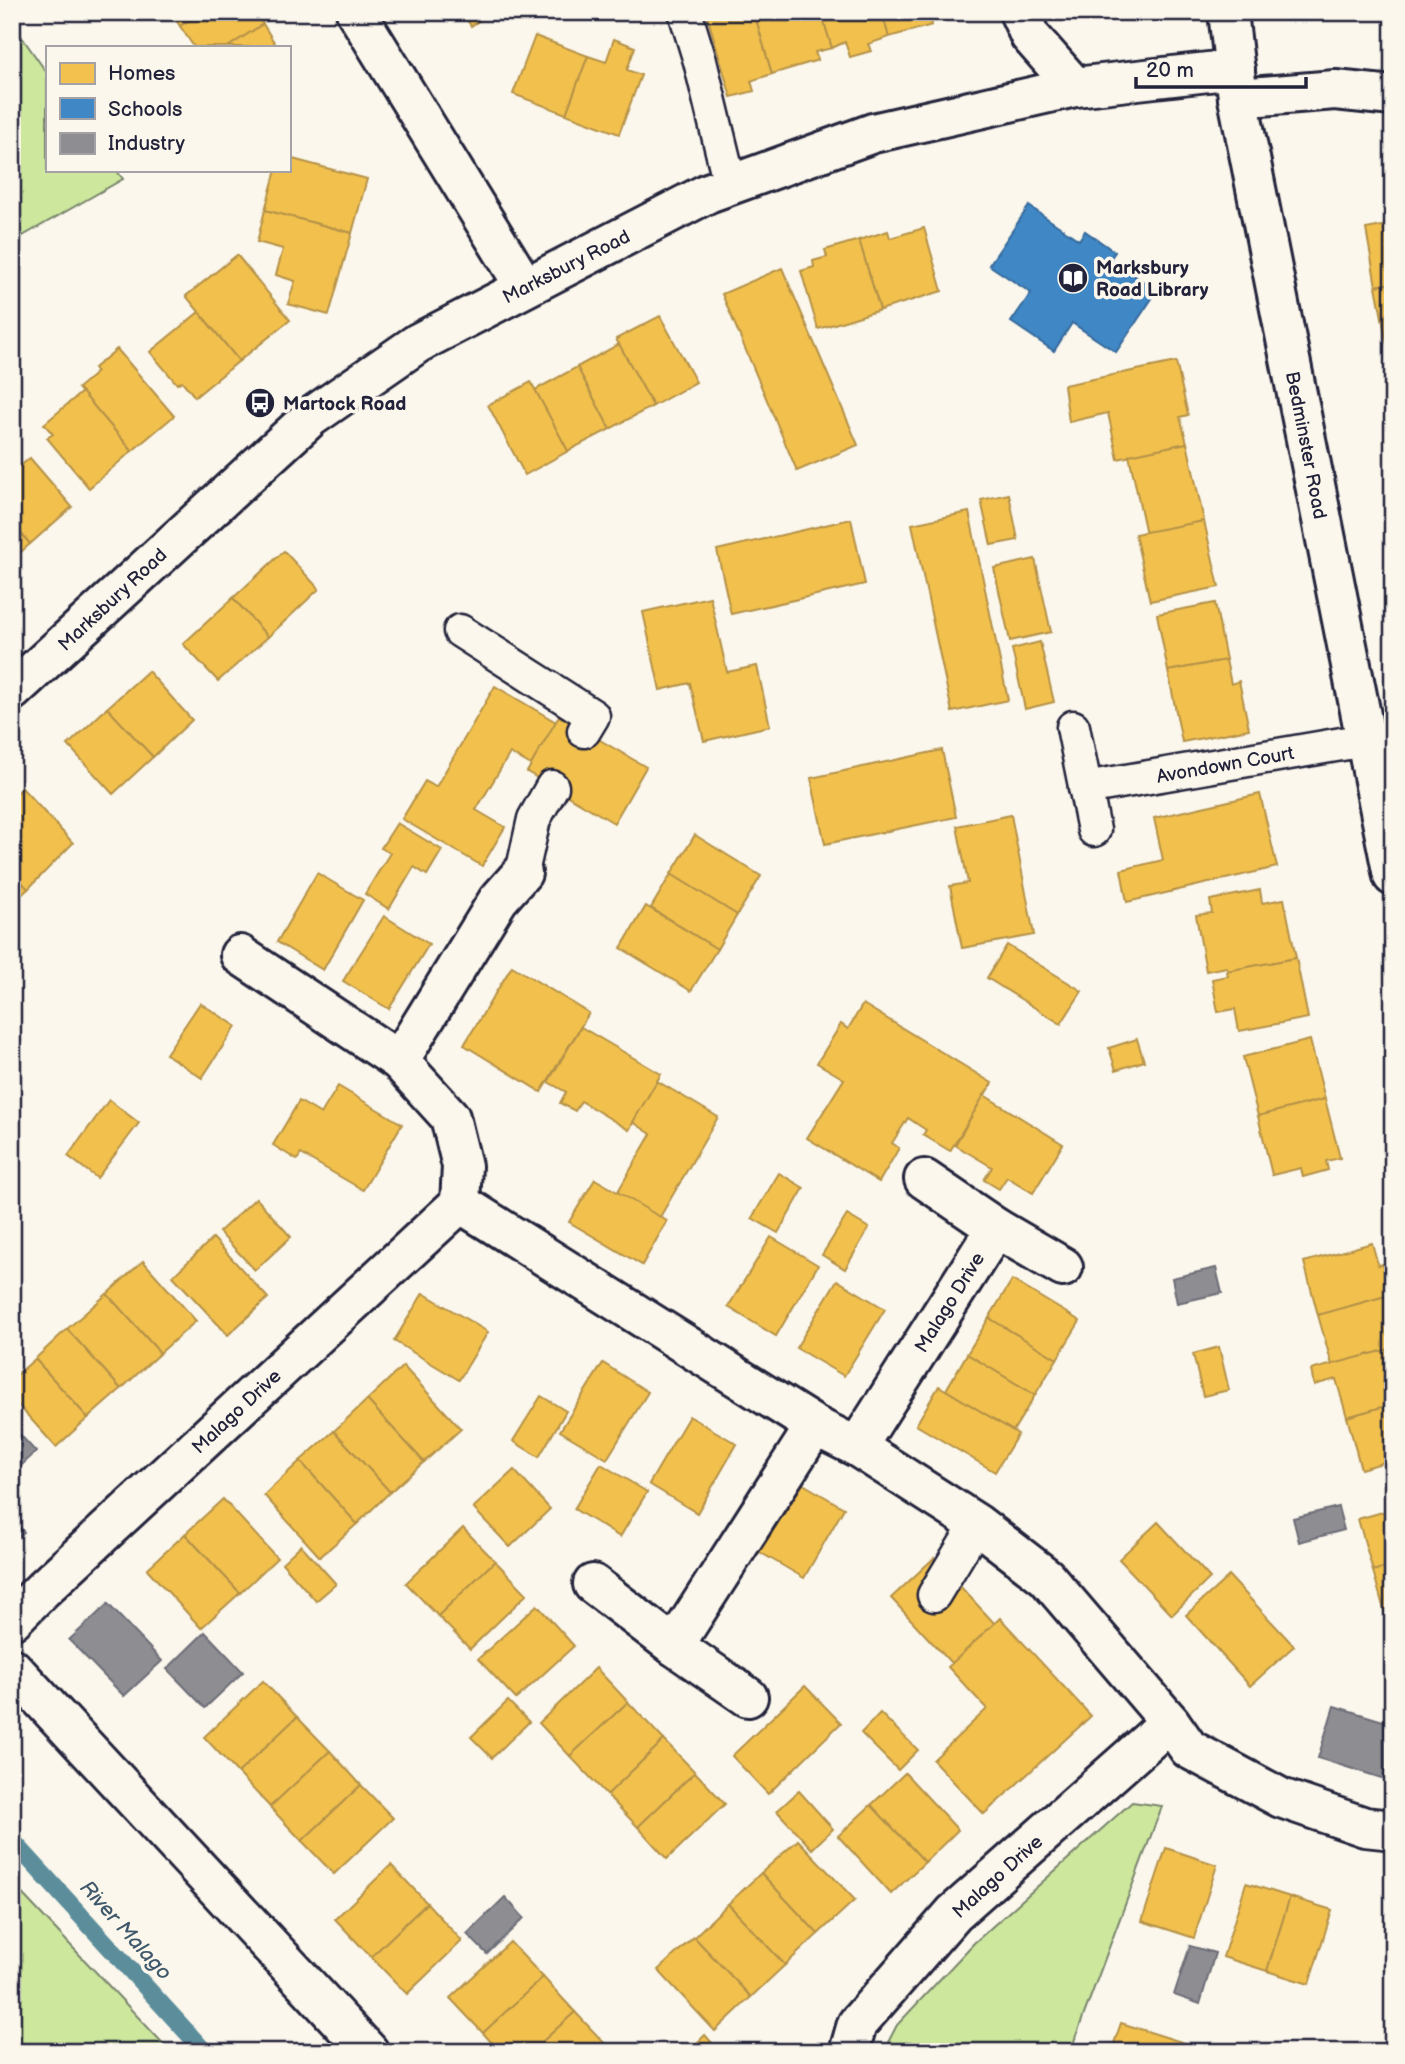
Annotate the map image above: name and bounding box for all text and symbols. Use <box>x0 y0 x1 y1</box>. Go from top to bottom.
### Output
legend <box>46 46 290 172</box>
scale bar <box>1136 46 1305 90</box>
text: 20 m <box>1146 58 1194 83</box>
text: Homes <box>108 61 176 86</box>
text: Schools <box>108 97 182 122</box>
text: Industry <box>108 131 186 156</box>
street label: Marksbury Road <box>499 225 634 309</box>
place label: Marksbury Road Library <box>1096 257 1209 302</box>
library icon: Marksbury Road Library <box>1056 261 1090 295</box>
street label: Bedminster Road <box>1280 370 1331 521</box>
bus stop icon: Martock Road <box>243 386 277 420</box>
place label: Martock Road <box>283 393 406 416</box>
street label: Marksbury Road <box>54 544 172 656</box>
street label: Avondown Court <box>1155 742 1296 789</box>
street label: Malago Drive <box>910 1249 990 1357</box>
street label: Malago Drive <box>188 1365 286 1459</box>
street label: Malago Drive <box>948 1831 1048 1924</box>
water label: River Malago <box>74 1875 177 1985</box>

